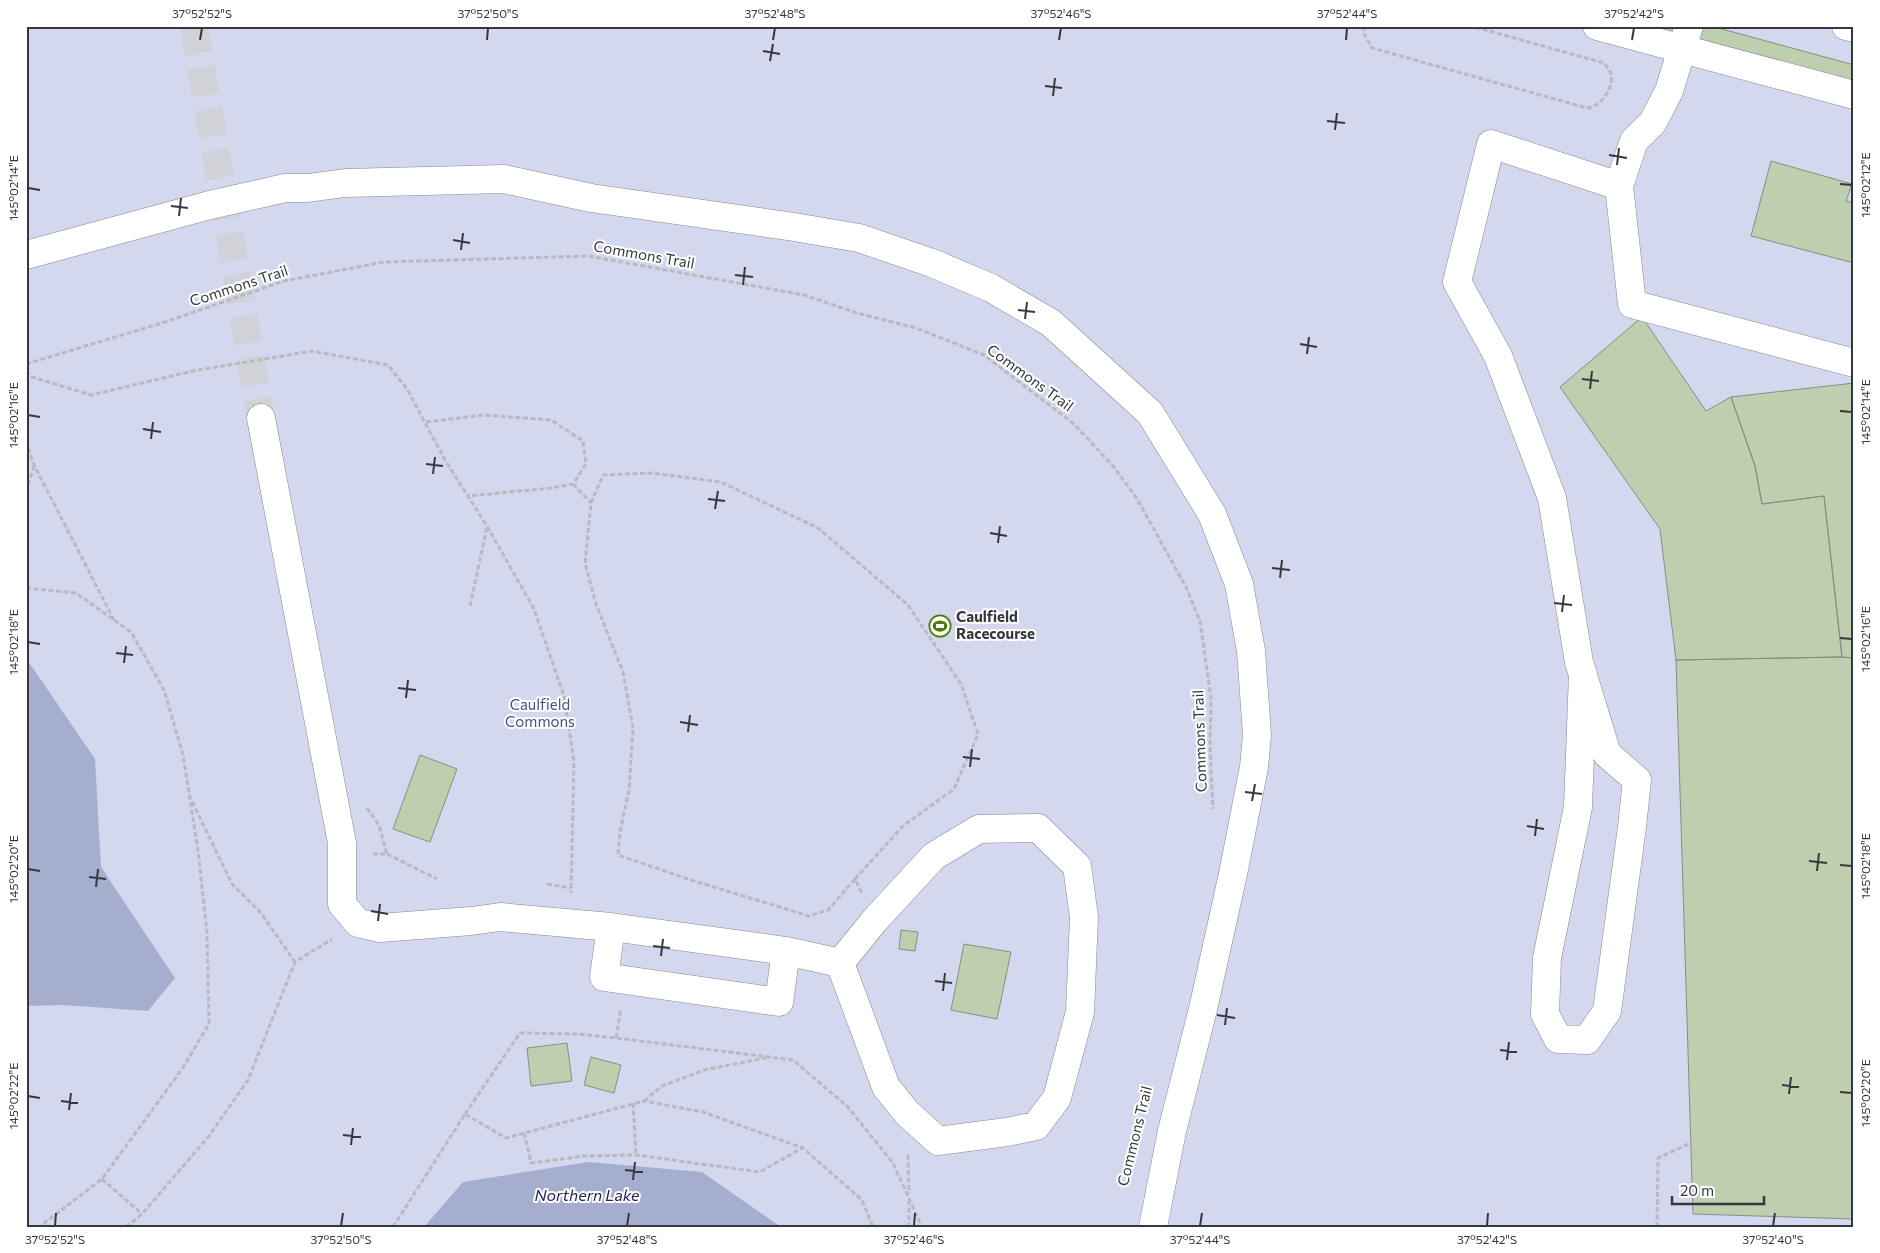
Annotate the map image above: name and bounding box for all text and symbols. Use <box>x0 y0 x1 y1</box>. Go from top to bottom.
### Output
text: 37°52'52"S <box>172 6 232 20</box>
text: 37°52'50"S <box>457 6 519 20</box>
text: 37°52'48"S <box>745 6 805 20</box>
text: 37°52'46"S <box>1031 6 1091 20</box>
text: 37°52'44"S <box>1317 6 1377 20</box>
text: 37°52'42"S <box>1604 6 1664 20</box>
text: 145°02'12"E <box>1858 152 1872 218</box>
text: 145°02'14"E <box>6 155 20 221</box>
street label: Commons Trail <box>592 236 696 272</box>
street label: Commons Trail <box>187 261 290 309</box>
street label: Commons Trail <box>984 340 1077 415</box>
text: 145°02'14"E <box>1858 379 1872 445</box>
text: 145°02'16"E <box>6 382 20 448</box>
text: 145°02'16"E <box>1858 606 1872 672</box>
place label: Caulfield Racecourse <box>956 607 1035 642</box>
text: 145°02'18"E <box>6 609 20 675</box>
sports icon: Caulfield Racecourse <box>928 614 952 638</box>
street label: Commons Trail <box>1188 690 1210 793</box>
park label: Caulfield Commons <box>505 695 575 730</box>
text: 145°02'18"E <box>1858 833 1872 899</box>
text: 145°02'20"E <box>6 835 20 903</box>
text: 145°02'20"E <box>1858 1059 1872 1127</box>
text: 145°02'22"E <box>6 1063 20 1129</box>
street label: Commons Trail <box>1113 1084 1155 1188</box>
scale bar <box>1672 1173 1765 1205</box>
text: 20 m <box>1680 1181 1714 1199</box>
water label: Northern Lake <box>534 1185 640 1204</box>
text: 37°52'52"S <box>25 1232 85 1246</box>
text: 37°52'50"S <box>310 1232 372 1246</box>
text: 37°52'48"S <box>597 1232 657 1246</box>
text: 37°52'46"S <box>884 1232 944 1246</box>
text: 37°52'44"S <box>1170 1232 1230 1246</box>
text: 37°52'42"S <box>1457 1232 1517 1246</box>
text: 37°52'40"S <box>1742 1232 1804 1246</box>

